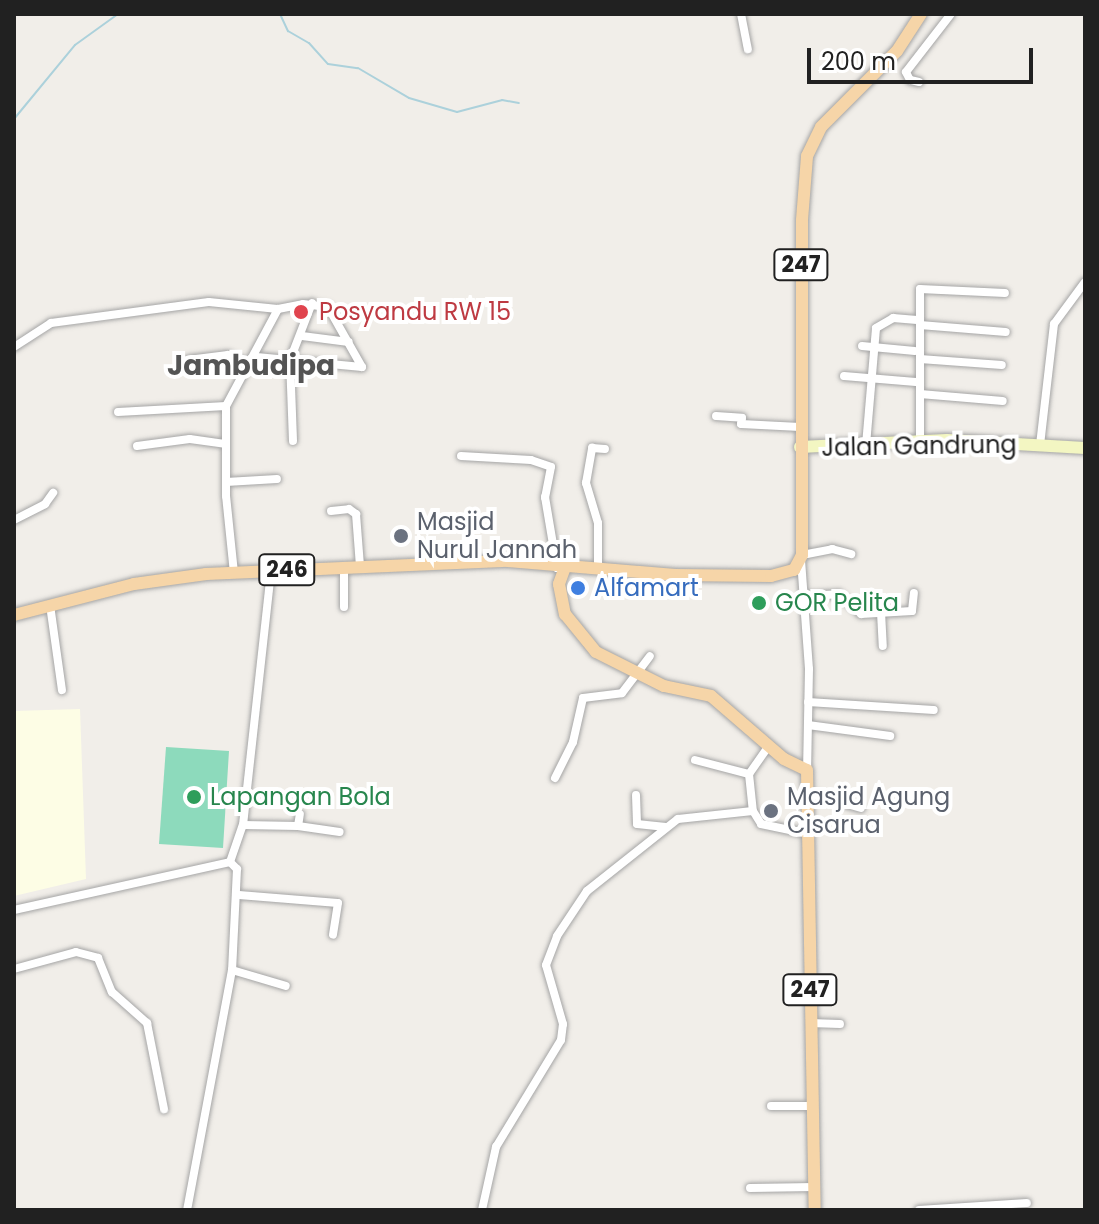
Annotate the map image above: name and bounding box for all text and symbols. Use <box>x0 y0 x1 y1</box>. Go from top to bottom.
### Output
scale bar <box>811 32 1037 82</box>
text: 200 m <box>821 45 896 78</box>
road number: 247 <box>773 247 829 283</box>
place label: Posyandu RW 15 <box>319 298 511 326</box>
marker: Posyandu RW 15 <box>290 301 312 323</box>
district label: Jambudipa <box>167 349 335 383</box>
street label: Jalan Gandrung <box>821 430 1017 462</box>
place label: Masjid Nurul Jannah <box>417 508 577 564</box>
marker: Masjid Nurul Jannah <box>392 527 410 545</box>
road number: 246 <box>257 552 317 588</box>
place label: Alfamart <box>594 574 699 602</box>
marker: Alfamart <box>569 579 587 597</box>
place label: GOR Pelita <box>775 589 899 617</box>
marker: GOR Pelita <box>750 594 768 612</box>
place label: Lapangan Bola <box>210 783 391 811</box>
place label: Masjid Agung Cisarua <box>787 783 950 839</box>
marker: Lapangan Bola <box>185 788 203 806</box>
marker: Masjid Agung Cisarua <box>762 802 780 820</box>
road number: 247 <box>782 972 838 1008</box>

